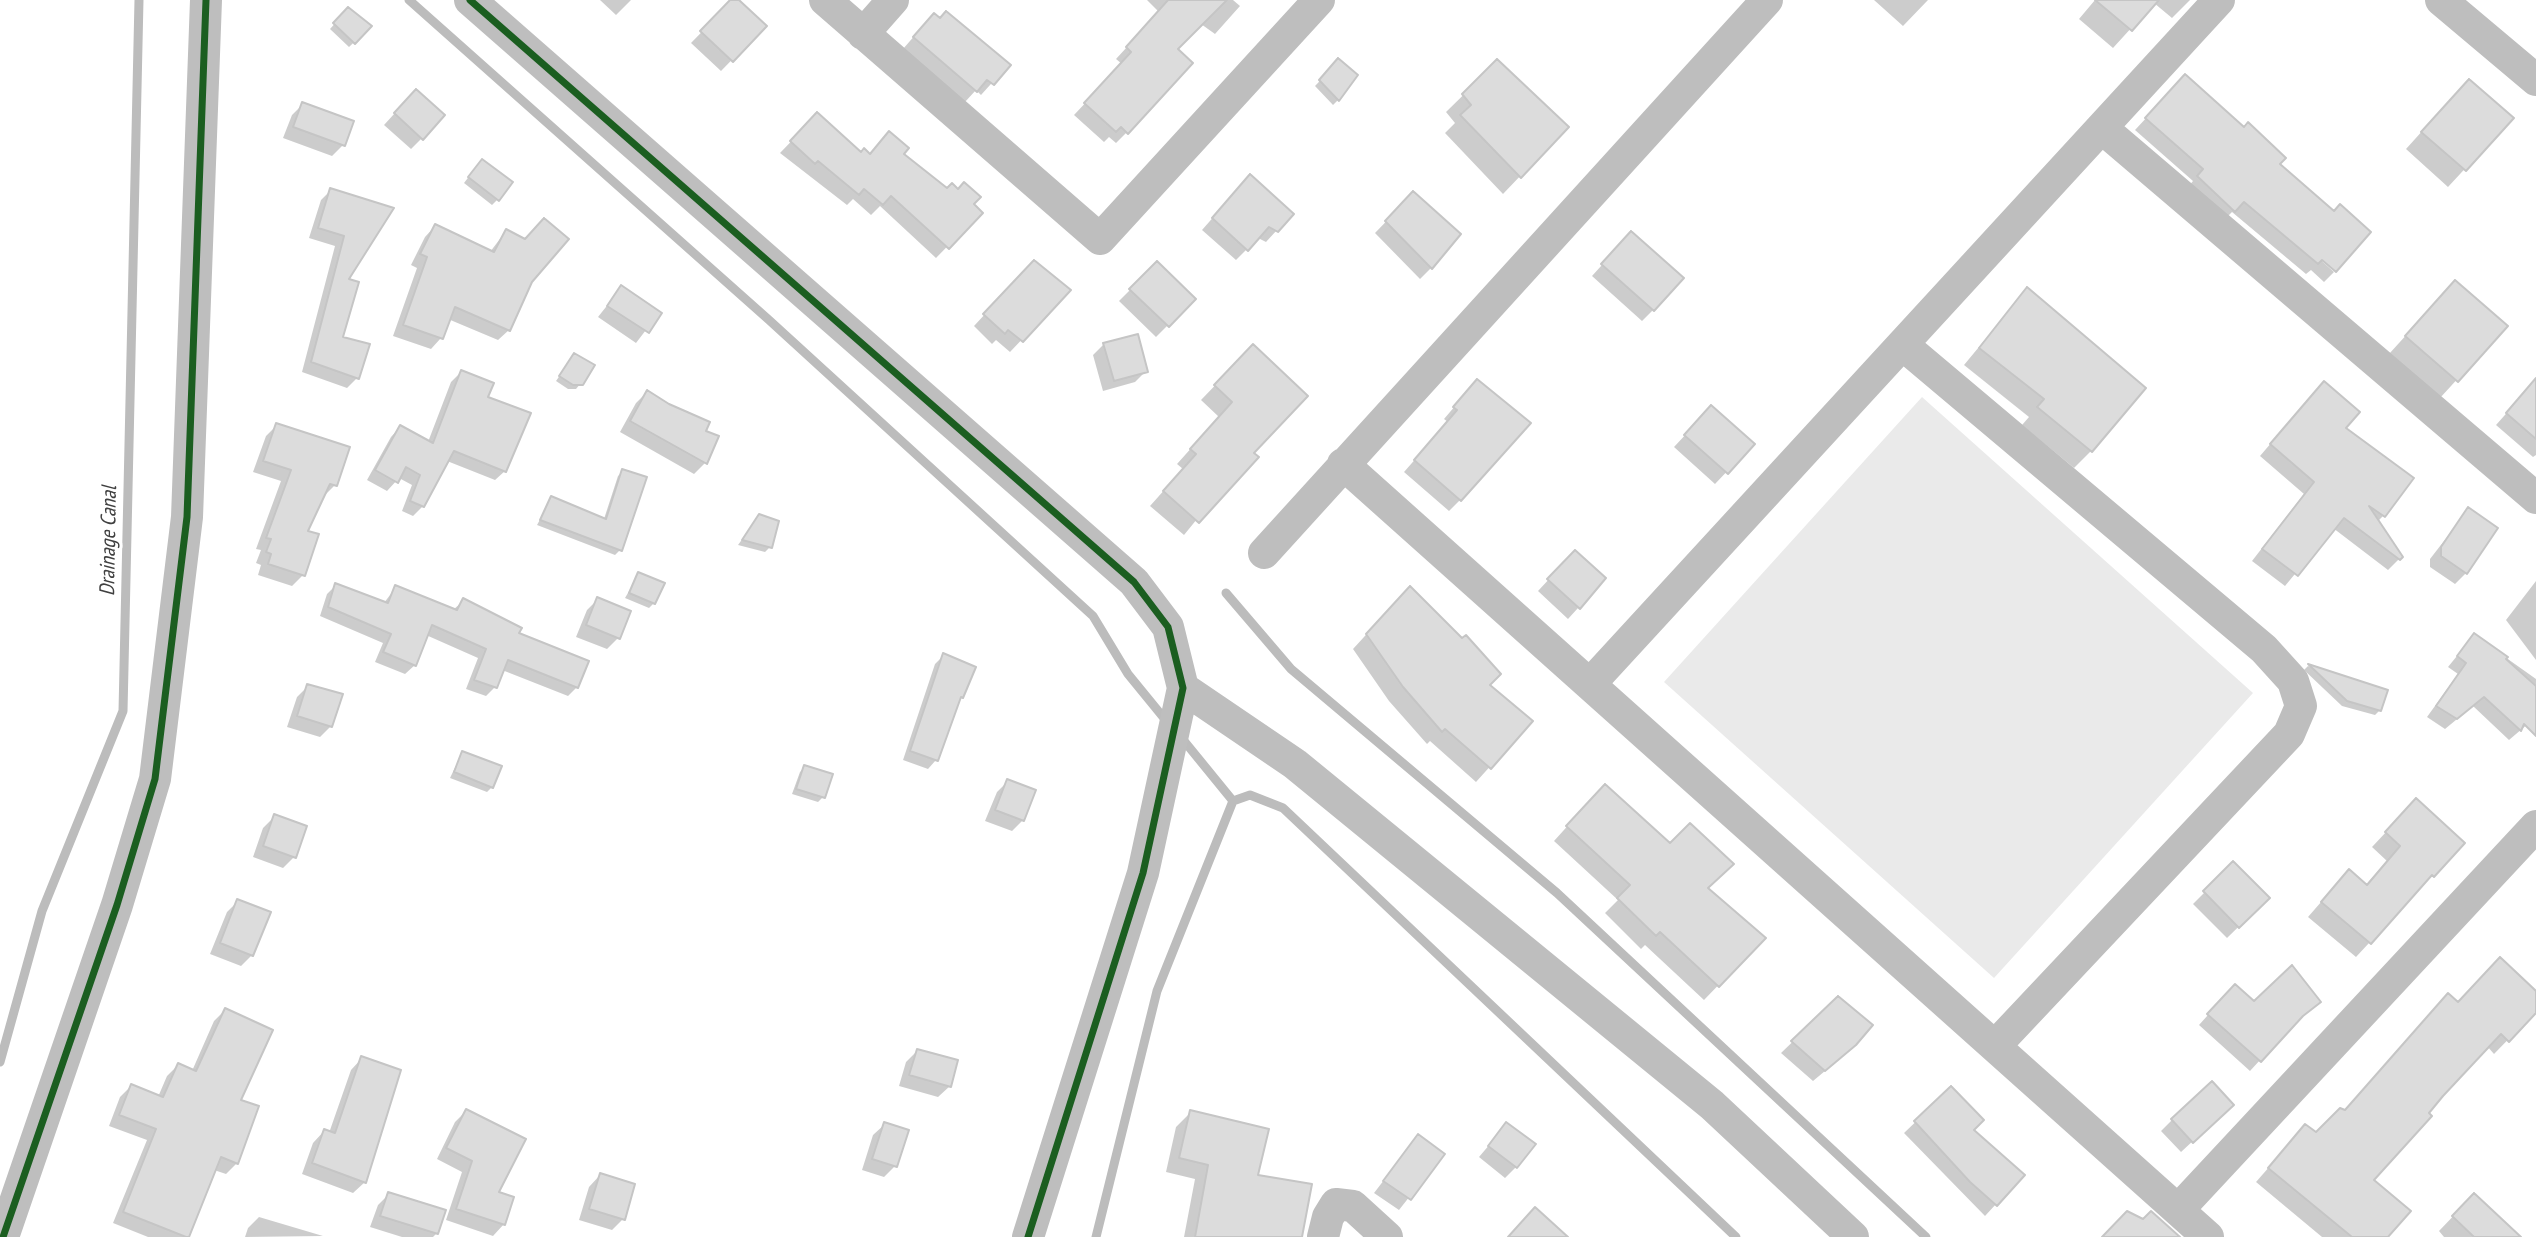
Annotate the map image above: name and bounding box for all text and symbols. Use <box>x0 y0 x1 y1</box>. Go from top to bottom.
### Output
water label: Drainage Canal <box>95 486 123 596</box>

